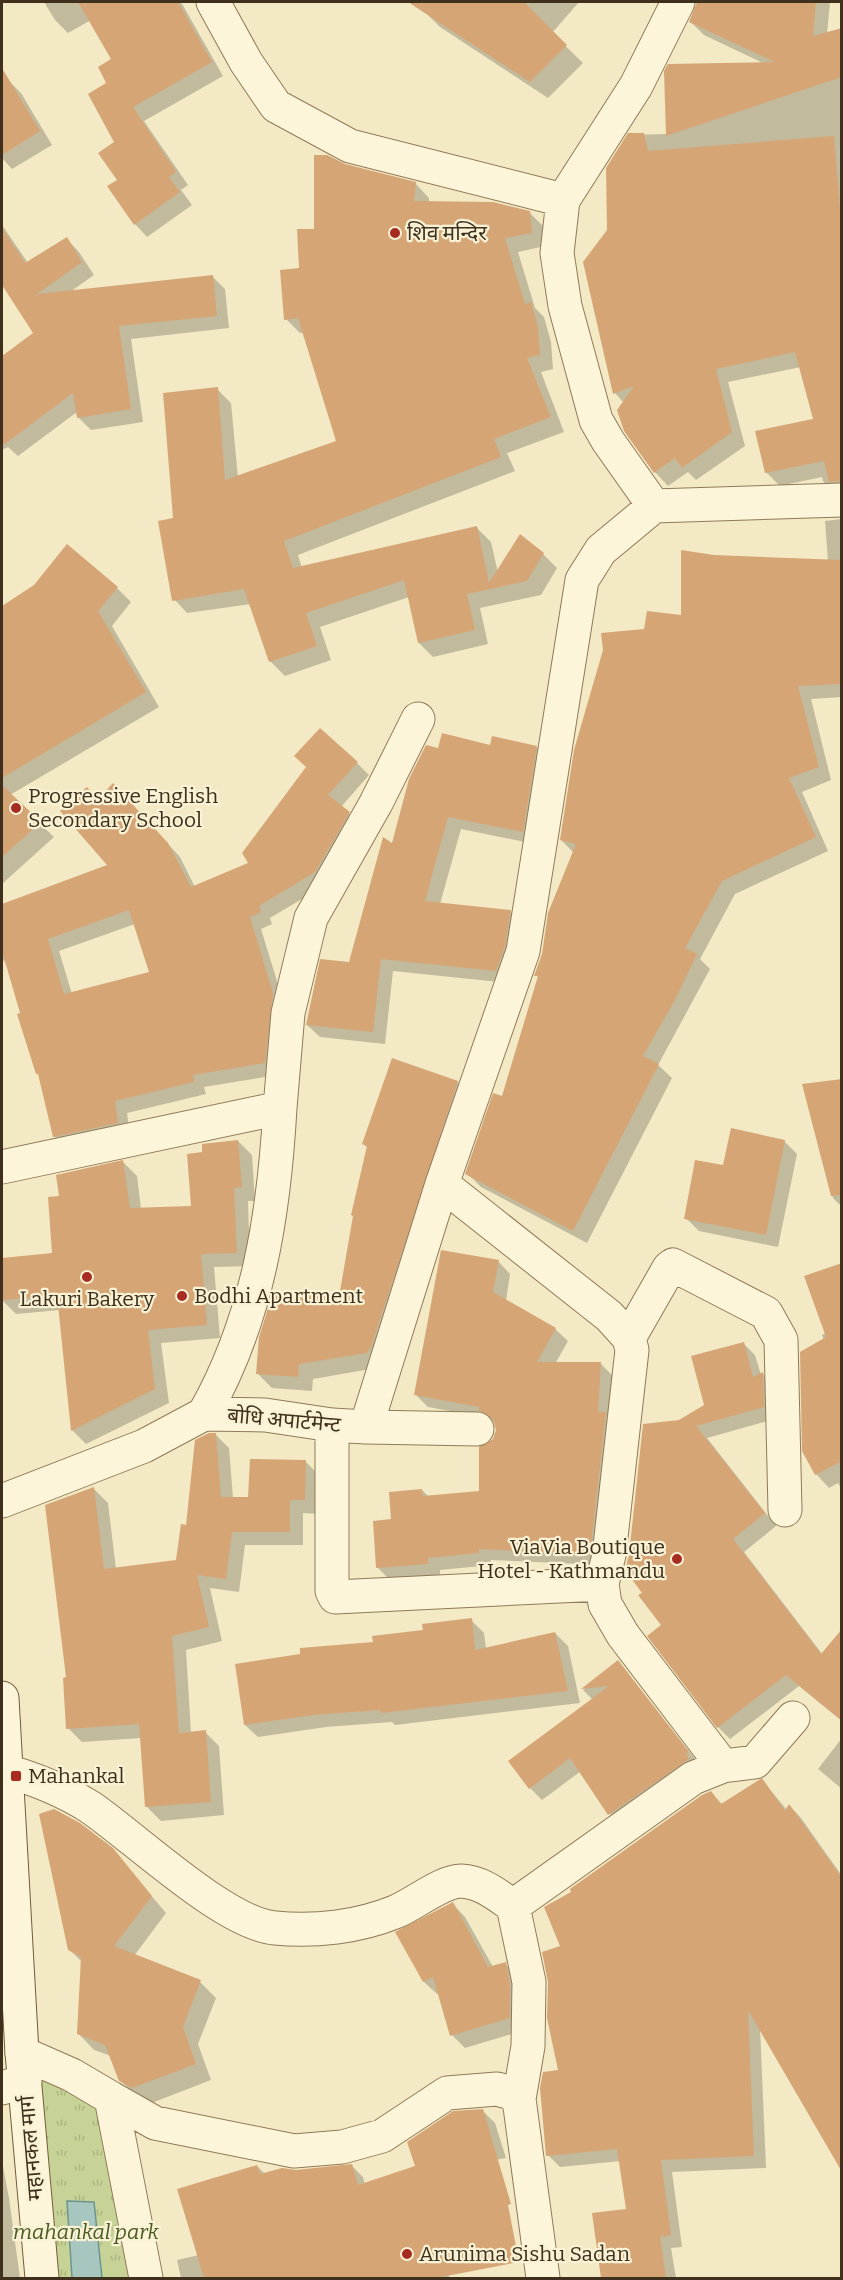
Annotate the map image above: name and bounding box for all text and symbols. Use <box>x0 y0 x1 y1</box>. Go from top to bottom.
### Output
place label: शिव मन्दिर <box>407 220 487 246</box>
marker: शिव मन्दिर <box>388 226 402 240</box>
place label: Progressive English Secondary School <box>28 783 218 833</box>
marker: Progressive English Secondary School <box>9 801 23 815</box>
marker: Lakuri Bakery <box>80 1270 94 1284</box>
place label: Bodhi Apartment <box>194 1283 364 1309</box>
place label: Lakuri Bakery <box>20 1286 155 1312</box>
marker: Bodhi Apartment <box>175 1289 189 1303</box>
street label: बोधि अपार्टमेन्ट <box>226 1402 342 1438</box>
place label: ViaVia Boutique Hotel - Kathmandu <box>477 1534 665 1584</box>
marker: ViaVia Boutique Hotel - Kathmandu <box>670 1552 684 1566</box>
place label: Mahankal <box>28 1763 125 1789</box>
marker: Mahankal <box>9 1769 23 1783</box>
street label: महानकल मार्ग <box>13 2093 49 2202</box>
park label: mahankal park <box>13 2219 160 2245</box>
place label: Arunima Sishu Sadan <box>419 2241 630 2267</box>
marker: Arunima Sishu Sadan <box>400 2247 414 2261</box>

